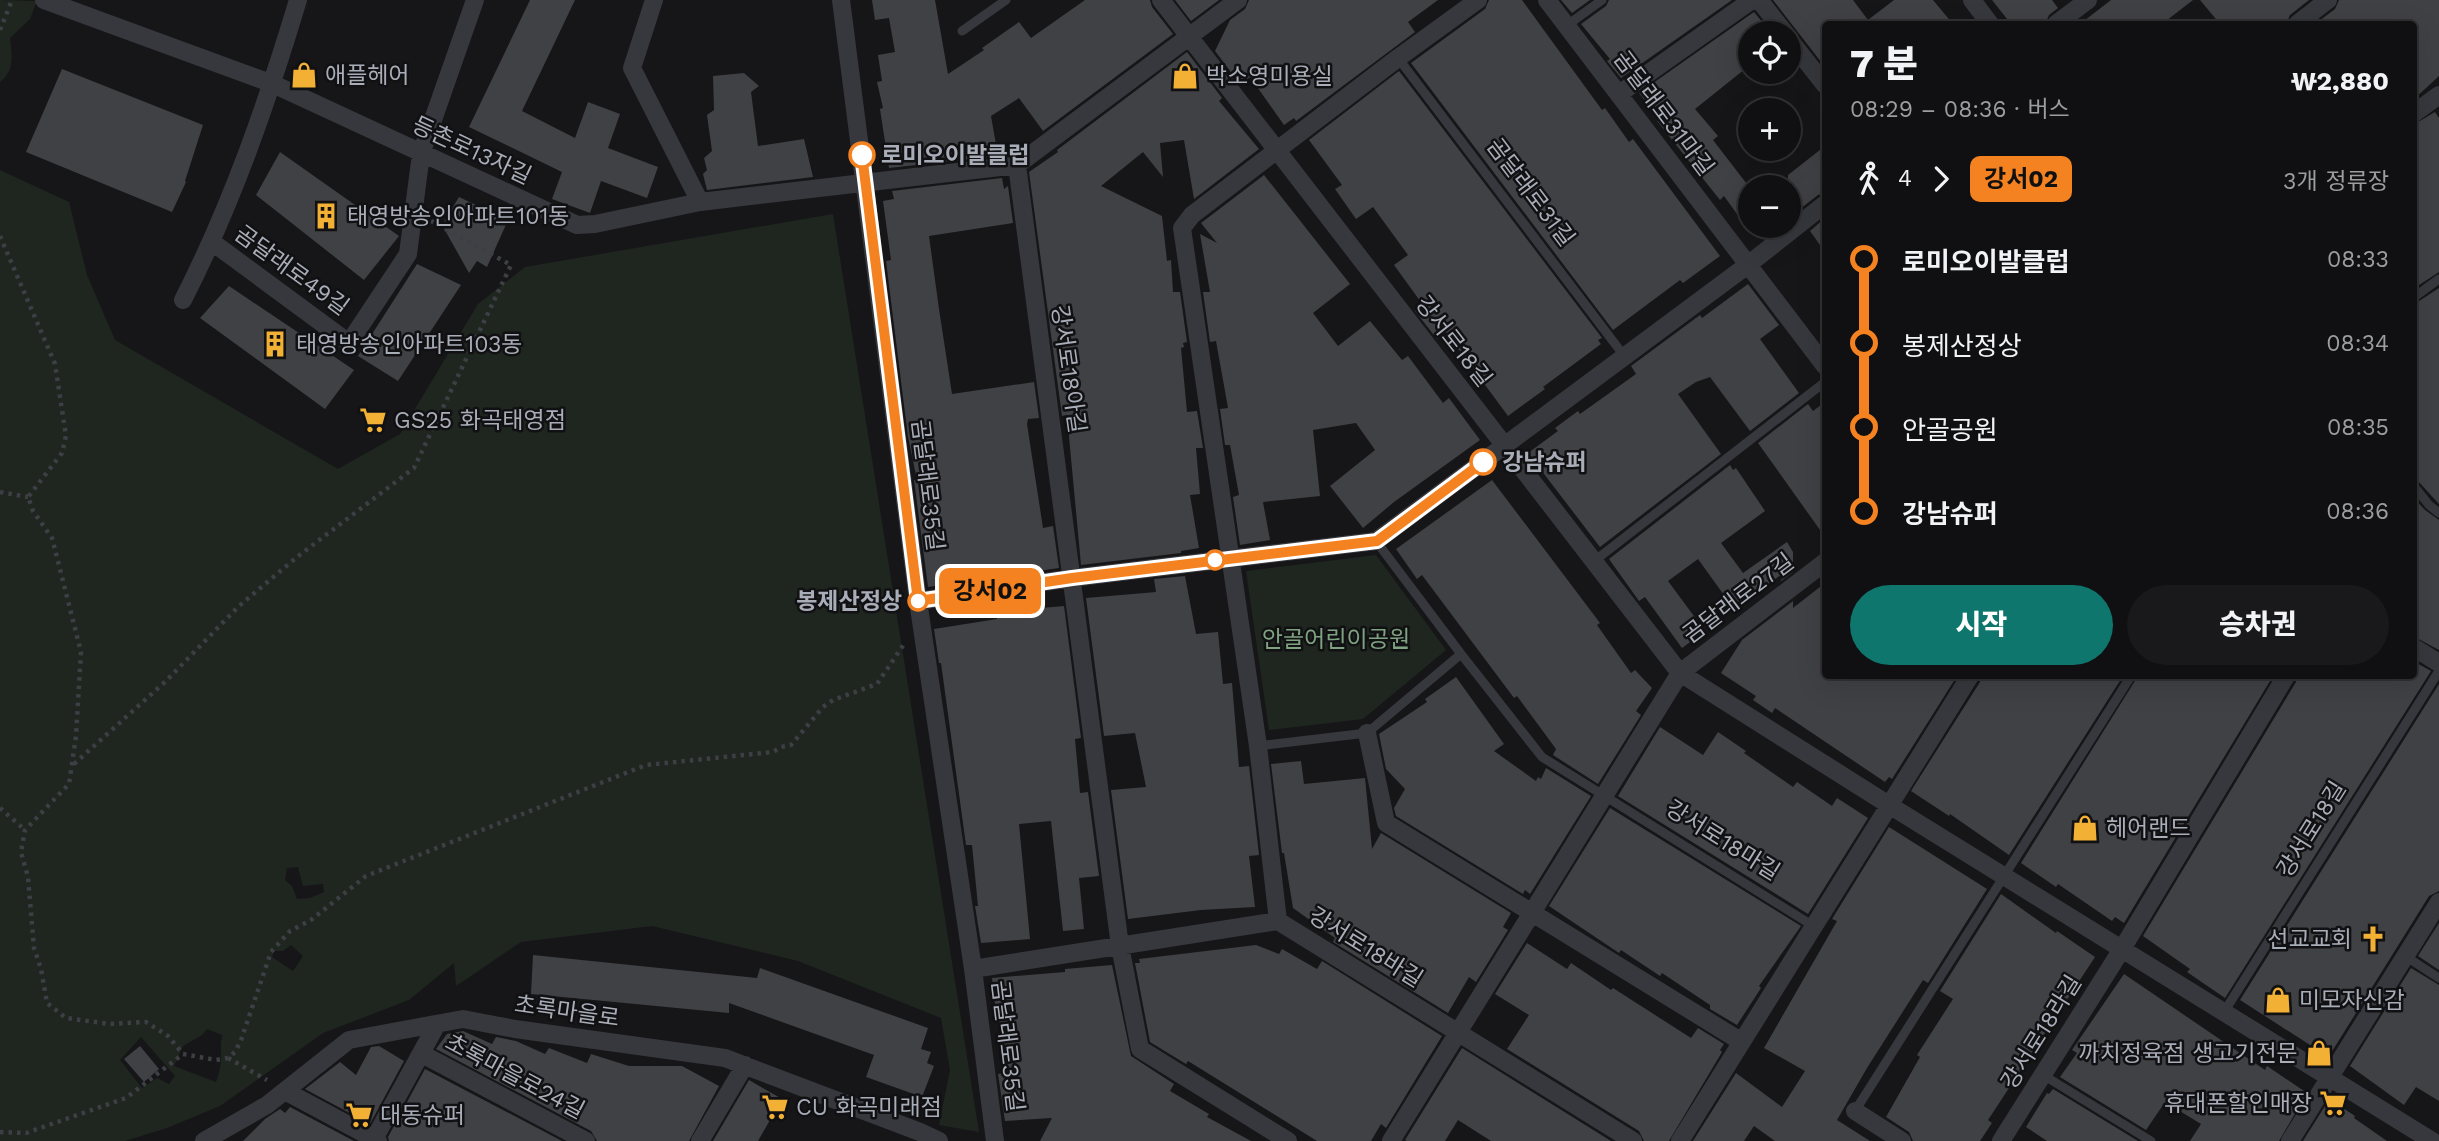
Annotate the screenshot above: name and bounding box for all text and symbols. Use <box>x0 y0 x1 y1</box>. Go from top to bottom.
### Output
map controls <box>1738 21 1801 238</box>
button: locate <box>1738 21 1801 84</box>
text: 7 분 <box>1850 42 1918 86</box>
street label: 곰달래로31마길 <box>1608 46 1719 181</box>
shop icon: 애플헤어 <box>289 60 319 90</box>
shop icon: 박소영미용실 <box>1170 61 1200 91</box>
place label: 애플헤어 <box>325 62 410 89</box>
place label: 박소영미용실 <box>1206 63 1333 90</box>
text: ₩2,880 <box>2291 66 2389 96</box>
text: 08:29 – 08:36 · 버스 <box>1850 96 2070 123</box>
button: + <box>1738 98 1801 161</box>
street label: 등촌로13자길 <box>408 111 536 190</box>
street label: 곰달래로31길 <box>1481 133 1580 252</box>
marker: 로미오이발클럽 <box>849 142 875 168</box>
place label: 로미오이발클럽 <box>881 142 1029 169</box>
icon: walk <box>1850 160 1888 198</box>
icon: forward <box>1922 160 1960 198</box>
text: 4 <box>1898 165 1912 192</box>
text: 강서02 <box>1984 165 2058 193</box>
text: 3개 정류장 <box>2283 168 2389 195</box>
button: − <box>1738 175 1801 238</box>
building icon: 태영방송인아파트101동 <box>311 201 341 231</box>
place label: 태영방송인아파트101동 <box>347 203 570 230</box>
street label: 곰달래로49길 <box>230 220 354 321</box>
text: 08:33 <box>2327 246 2389 273</box>
text: 로미오이발클럽 <box>1902 247 2069 277</box>
street label: 강서로18길 <box>1410 291 1497 392</box>
street label: 강서로18아길 <box>1046 303 1091 435</box>
building icon: 태영방송인아파트103동 <box>260 329 290 359</box>
text: 08:34 <box>2326 330 2389 357</box>
place label: 태영방송인아파트103동 <box>296 331 523 358</box>
text: 봉제산정상 <box>1902 331 2022 361</box>
supermarket icon: GS25 화곡태영점 <box>358 405 388 435</box>
place label: GS25 화곡태영점 <box>394 407 566 434</box>
text: 08:35 <box>2327 414 2389 441</box>
text: 안골공원 <box>1902 415 1998 445</box>
street label: 곰달래로35길 <box>906 418 949 553</box>
marker: 강남슈퍼 <box>1470 449 1496 475</box>
place label: 강남슈퍼 <box>1502 449 1587 476</box>
text: 08:36 <box>2326 498 2389 525</box>
text: 강남슈퍼 <box>1902 499 1998 529</box>
street label: 곰달래로27길 <box>1678 548 1799 649</box>
unlabelled marker <box>1205 550 1225 570</box>
line badge: 강서02 <box>941 568 1039 614</box>
text: 강서02 <box>953 577 1027 605</box>
button: 시작 <box>1850 585 2113 665</box>
button: 승차권 <box>2127 585 2389 665</box>
place label: 봉제산정상 <box>796 588 902 615</box>
marker: 봉제산정상 <box>908 591 928 611</box>
park label: 안골어린이공원 <box>1262 626 1410 653</box>
street label: 강서로18길 <box>2271 776 2351 882</box>
street label: 강서로18마길 <box>1661 795 1785 886</box>
shop icon: 헤어랜드 <box>2070 813 2100 843</box>
place label: 헤어랜드 <box>2106 815 2191 842</box>
street label: 강서로18바길 <box>1304 902 1428 993</box>
church icon: 선교교회 <box>2358 924 2388 954</box>
place label: 선교교회 <box>2267 926 2352 953</box>
street label: 강서로18라길 <box>1996 970 2087 1094</box>
street label: 곰달래로35길 <box>986 979 1029 1114</box>
shop icon: 미모자신감 <box>2263 985 2293 1015</box>
place label: 미모자신감 <box>2299 987 2405 1014</box>
street label: 초록마을로 <box>513 991 621 1032</box>
street label: 초록마을로24길 <box>441 1028 589 1124</box>
shop icon: 까치정육점 생고기전문 <box>2304 1038 2334 1068</box>
place label: 까치정육점 생고기전문 <box>2079 1040 2298 1067</box>
supermarket icon: 휴대폰할인매장 <box>2318 1088 2348 1118</box>
place label: 휴대폰할인매장 <box>2164 1090 2312 1117</box>
supermarket icon: CU 화곡미래점 <box>760 1092 790 1122</box>
place label: CU 화곡미래점 <box>796 1094 942 1121</box>
supermarket icon: 대동슈퍼 <box>344 1100 374 1130</box>
place label: 대동슈퍼 <box>380 1102 465 1129</box>

